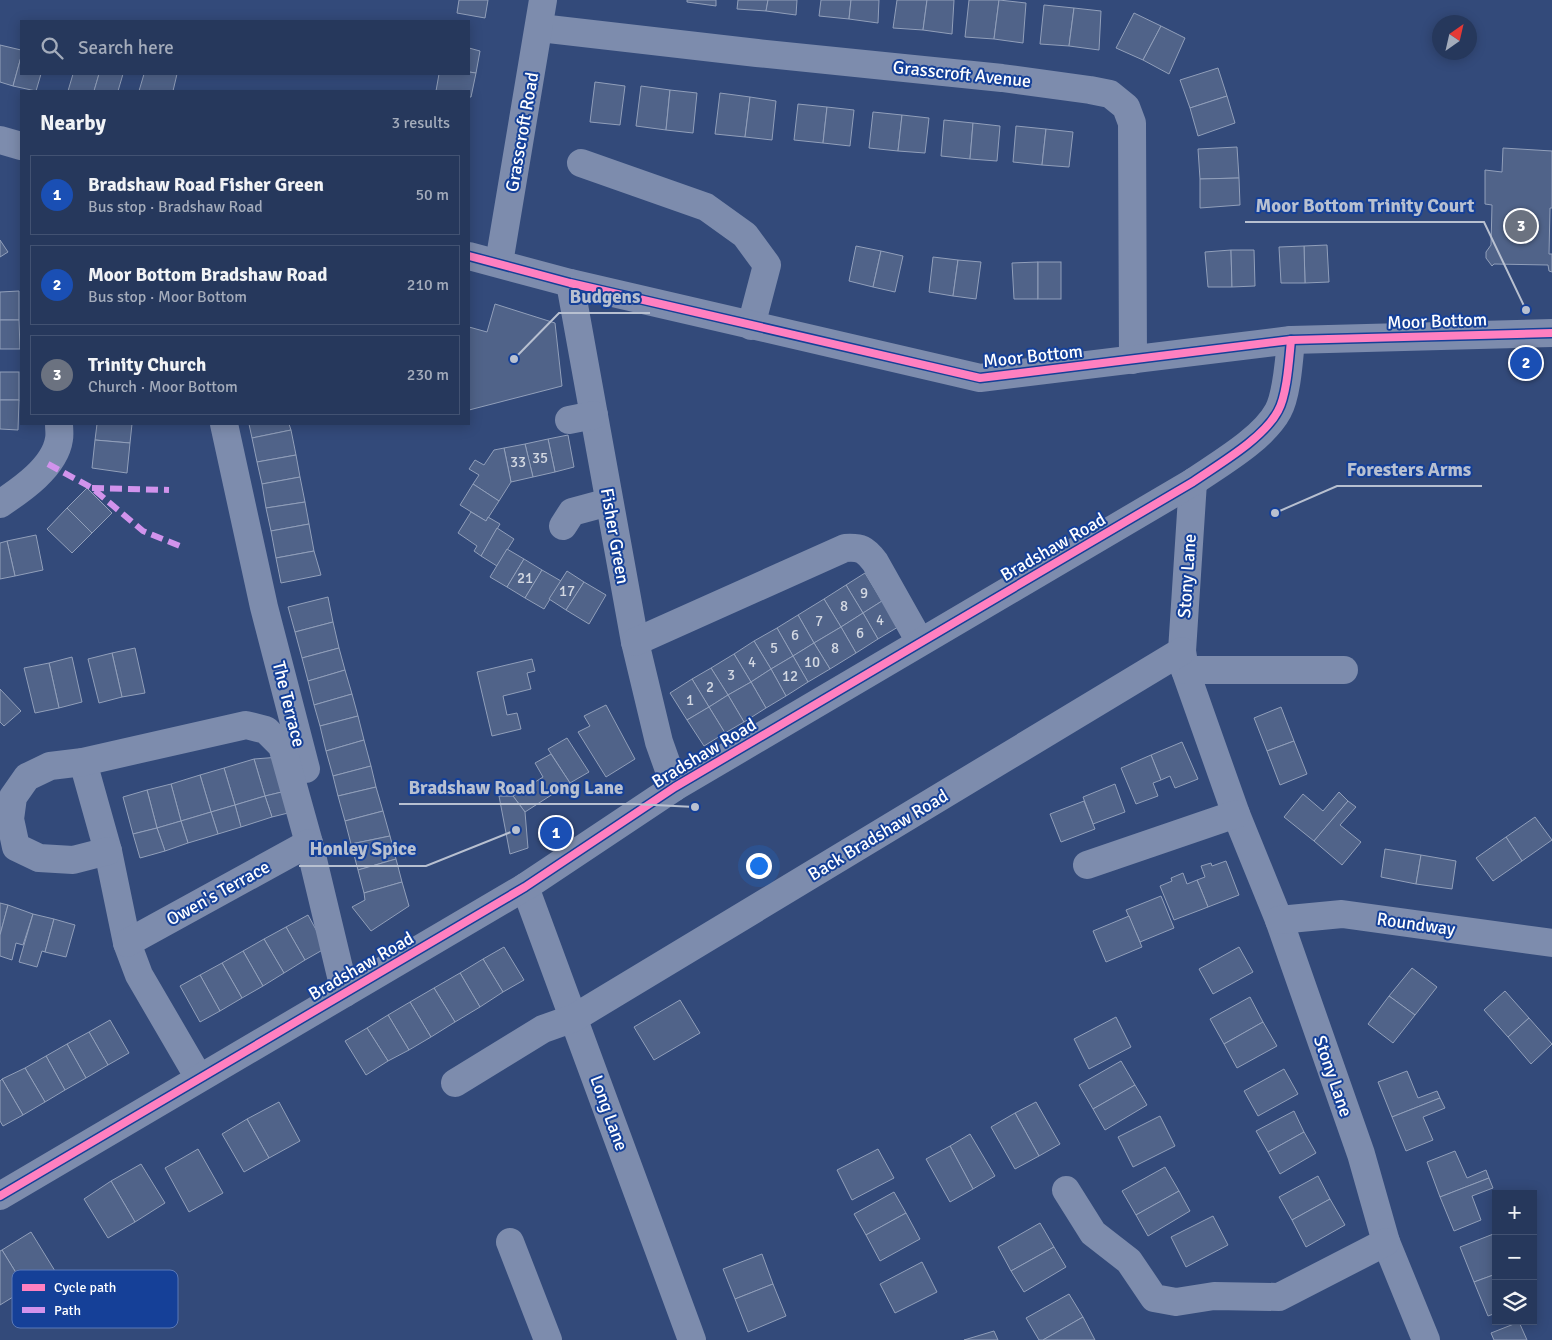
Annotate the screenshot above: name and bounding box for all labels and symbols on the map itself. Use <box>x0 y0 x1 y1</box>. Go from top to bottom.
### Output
north arrow <box>1432 15 1477 60</box>
street label: Grasscroft Avenue <box>892 56 1032 92</box>
street label: Grasscroft Road <box>501 70 543 194</box>
callout: Moor Bottom Trinity Court <box>1245 188 1484 222</box>
text: Moor Bottom Trinity Court <box>1255 194 1475 218</box>
pin: 3 <box>1505 207 1537 245</box>
callout: Budgens <box>559 279 650 313</box>
text: Budgens <box>570 285 640 309</box>
street label: Moor Bottom <box>1387 308 1487 334</box>
street label: Moor Bottom <box>982 340 1084 372</box>
pin: 2 <box>1510 344 1542 382</box>
house number: 35 <box>532 449 548 467</box>
callout: Foresters Arms <box>1337 452 1482 486</box>
house number: 33 <box>510 453 526 471</box>
text: Foresters Arms <box>1347 458 1471 482</box>
street label: Fisher Green <box>596 486 634 586</box>
street label: Bradshaw Road <box>996 508 1110 586</box>
street label: Stony Lane <box>1173 533 1201 619</box>
house number: 21 <box>517 569 533 587</box>
house number: 17 <box>559 582 575 600</box>
house number: 9 <box>860 584 868 602</box>
house number: 8 <box>840 597 848 615</box>
house number: 4 <box>876 611 884 629</box>
house number: 7 <box>815 612 823 630</box>
house number: 6 <box>856 624 864 642</box>
house number: 6 <box>791 626 799 644</box>
house number: 5 <box>770 639 778 657</box>
house number: 8 <box>831 639 839 657</box>
house number: 4 <box>748 653 756 671</box>
house number: 10 <box>804 653 820 671</box>
street label: The Terrace <box>268 659 310 749</box>
house number: 3 <box>727 666 735 684</box>
house number: 12 <box>782 667 798 685</box>
house number: 2 <box>706 678 714 696</box>
house number: 1 <box>686 691 694 709</box>
street label: Bradshaw Road <box>648 713 760 793</box>
callout: Bradshaw Road Long Lane <box>399 770 634 804</box>
text: Bradshaw Road Long Lane <box>408 776 624 800</box>
street label: Back Bradshaw Road <box>804 785 952 885</box>
pin: 1 <box>540 814 572 852</box>
callout: Honley Spice <box>299 832 426 866</box>
text: Honley Spice <box>310 837 416 861</box>
your location <box>746 853 772 879</box>
street label: Owen's Terrace <box>162 856 274 930</box>
street label: Roundway <box>1375 908 1457 940</box>
street label: Bradshaw Road <box>304 927 418 1005</box>
street label: Stony Lane <box>1309 1032 1357 1120</box>
street label: Long Lane <box>585 1072 633 1154</box>
legend <box>12 1270 178 1328</box>
text: Cycle path <box>54 1279 116 1296</box>
text: Path <box>54 1302 81 1319</box>

